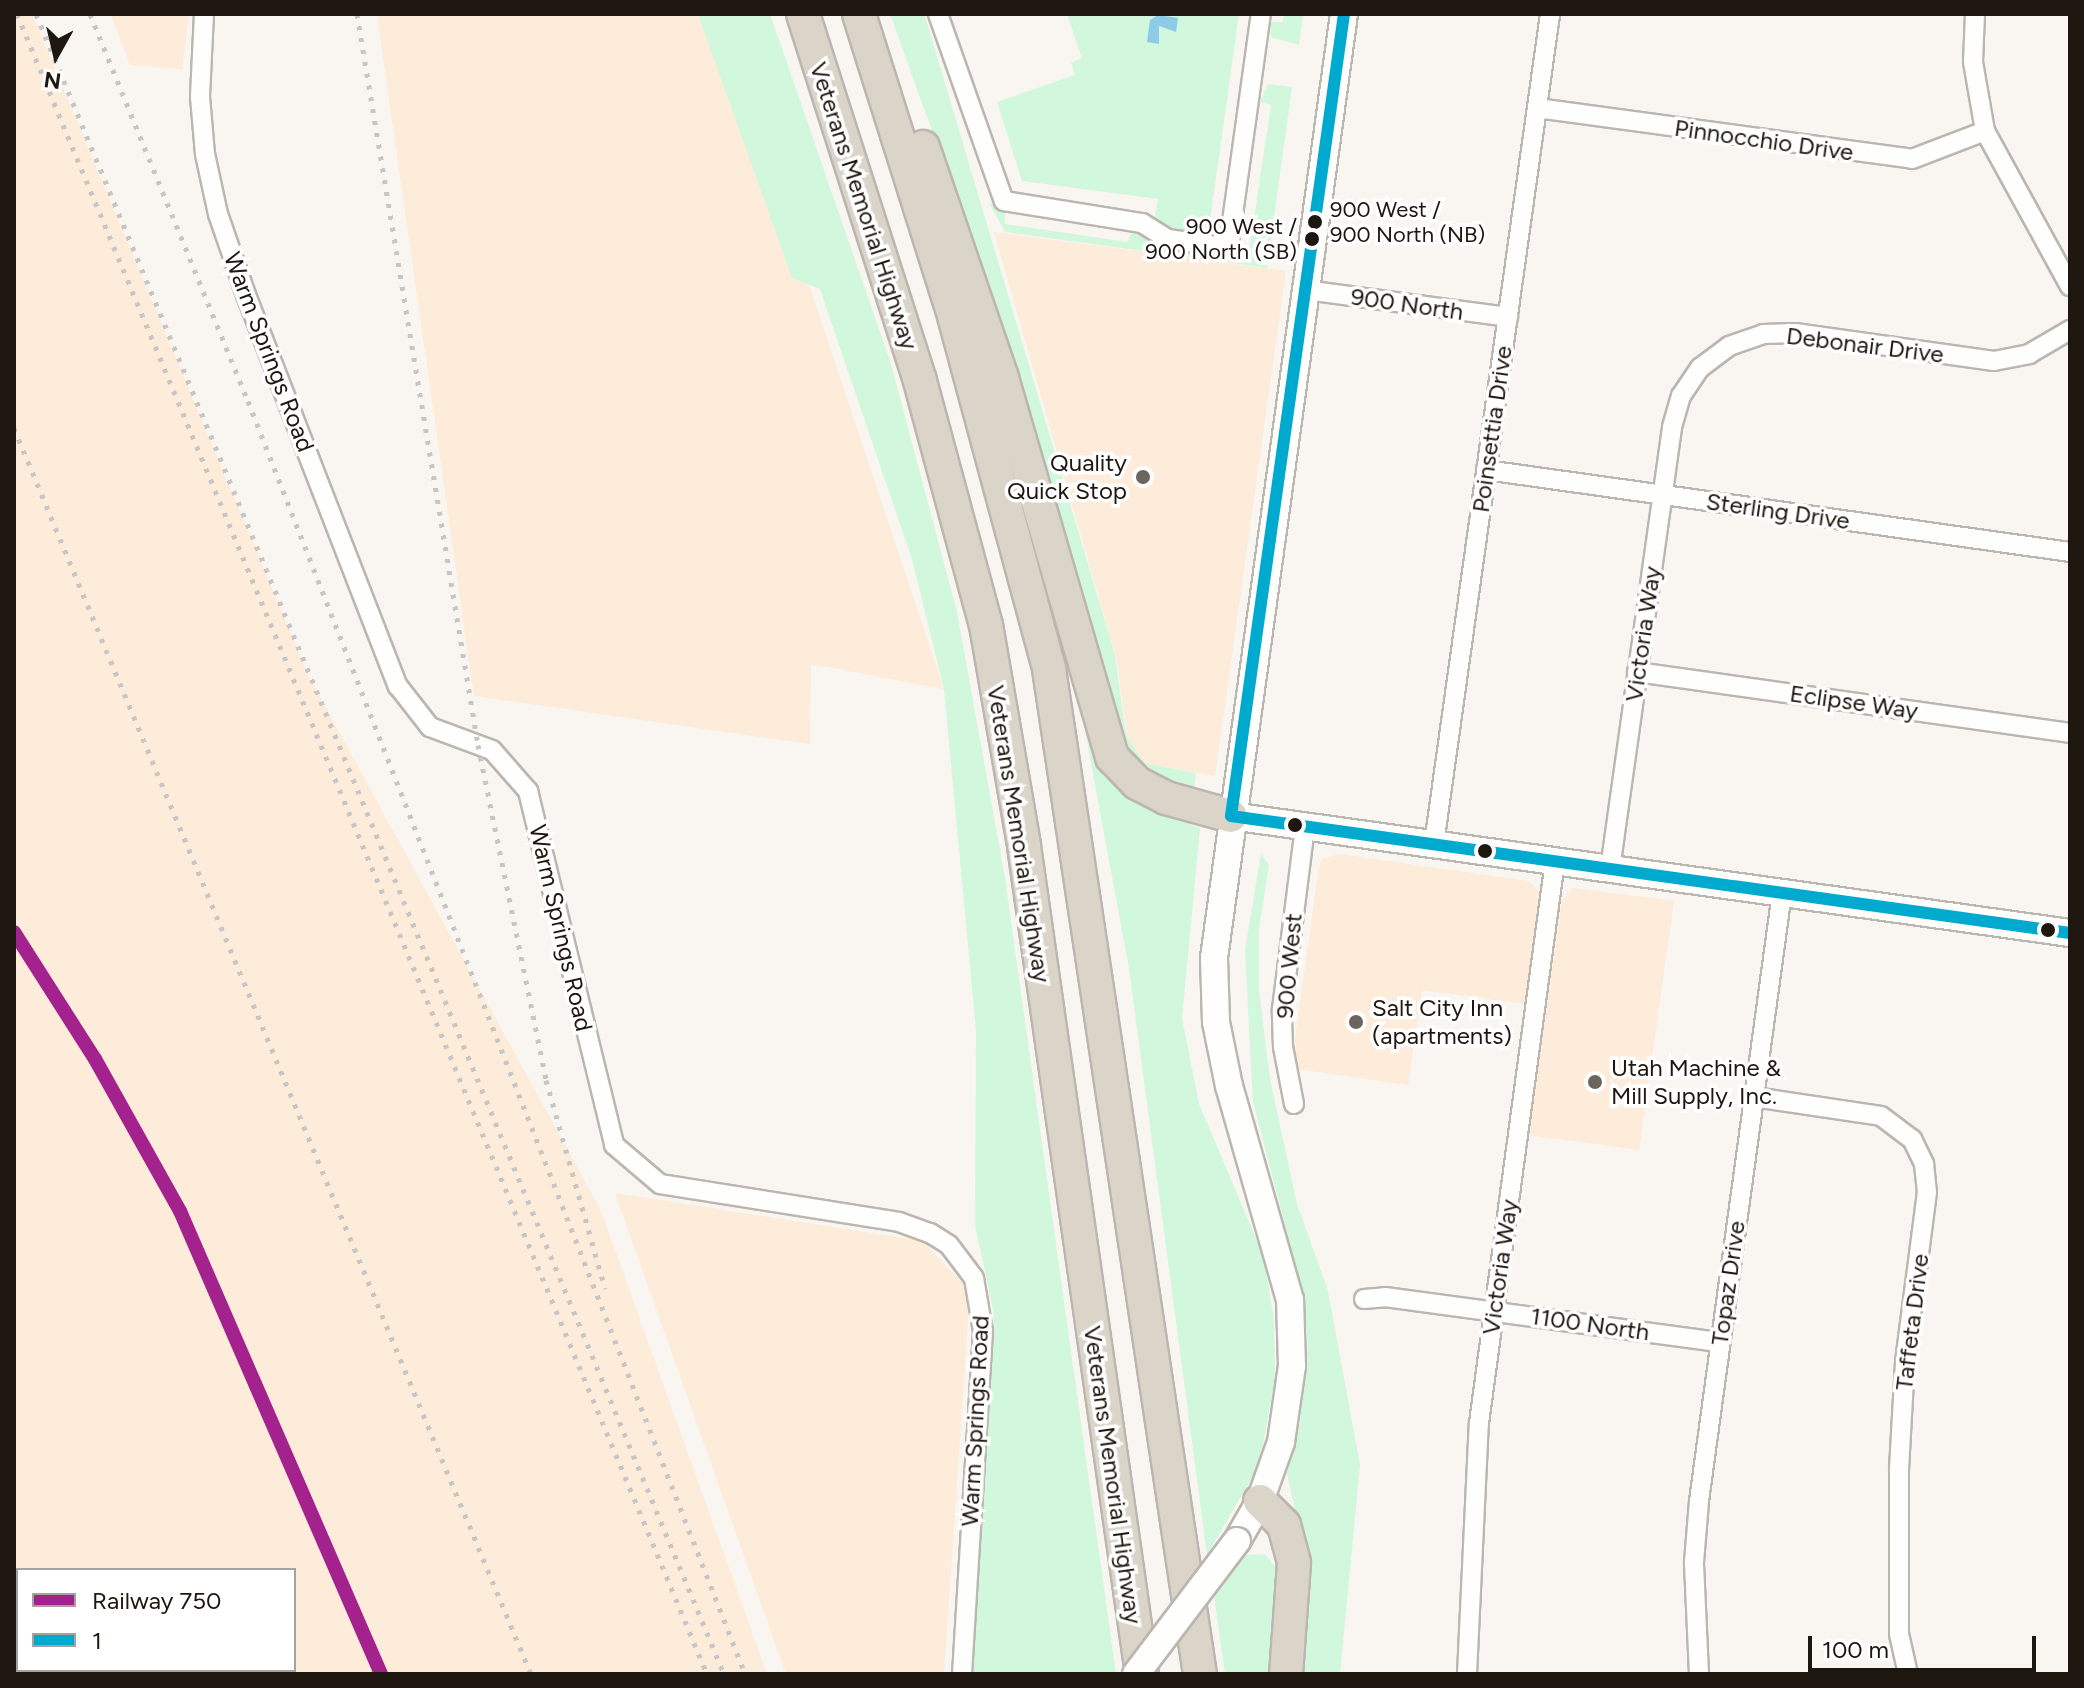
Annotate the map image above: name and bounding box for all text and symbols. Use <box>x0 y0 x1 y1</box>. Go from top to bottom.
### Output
north arrow <box>16 16 96 96</box>
street label: Veterans Memorial Highway <box>804 59 924 353</box>
text: N <box>42 66 63 95</box>
street label: Pinnocchio Drive <box>1673 113 1855 167</box>
place label: 900 West / 900 North (NB) <box>1330 196 1485 248</box>
place label: 900 West / 900 North (SB) <box>1145 213 1297 264</box>
marker: 900 West / 900 North (NB) <box>1307 214 1323 230</box>
marker: 900 West / 900 North (SB) <box>1304 231 1320 247</box>
street label: Warm Springs Road <box>218 248 320 456</box>
street label: 900 North <box>1349 282 1465 326</box>
street label: Debonair Drive <box>1785 321 1945 369</box>
street label: Poinsettia Drive <box>1466 344 1518 514</box>
place label: Quality Quick Stop <box>1007 449 1127 505</box>
marker: Quality Quick Stop <box>1134 468 1152 486</box>
street label: Sterling Drive <box>1704 487 1852 535</box>
street label: Victoria Way <box>1619 564 1667 704</box>
street label: Eclipse Way <box>1788 679 1920 725</box>
street label: Veterans Memorial Highway <box>981 683 1057 985</box>
unlabelled marker <box>1287 817 1303 833</box>
street label: Warm Springs Road <box>523 822 599 1034</box>
unlabelled marker <box>1477 843 1493 859</box>
street label: 900 West <box>1270 912 1308 1020</box>
unlabelled marker <box>2040 922 2056 938</box>
place label: Salt City Inn (apartments) <box>1372 994 1512 1050</box>
marker: Salt City Inn (apartments) <box>1347 1013 1365 1031</box>
place label: Utah Machine & Mill Supply, Inc. <box>1611 1054 1781 1110</box>
marker: Utah Machine & Mill Supply, Inc. <box>1586 1073 1604 1091</box>
street label: Victoria Way <box>1476 1197 1524 1337</box>
street label: Topaz Drive <box>1705 1219 1751 1347</box>
street label: Taffeta Drive <box>1889 1252 1935 1392</box>
street label: 1100 North <box>1529 1301 1651 1347</box>
street label: Warm Springs Road <box>955 1315 995 1527</box>
street label: Veterans Memorial Highway <box>1078 1324 1148 1626</box>
legend <box>16 1568 296 1672</box>
text: Railway 750 <box>92 1586 221 1615</box>
scale bar <box>1812 1620 2040 1670</box>
text: 1 <box>92 1626 102 1655</box>
text: 100 m <box>1822 1635 1889 1664</box>

